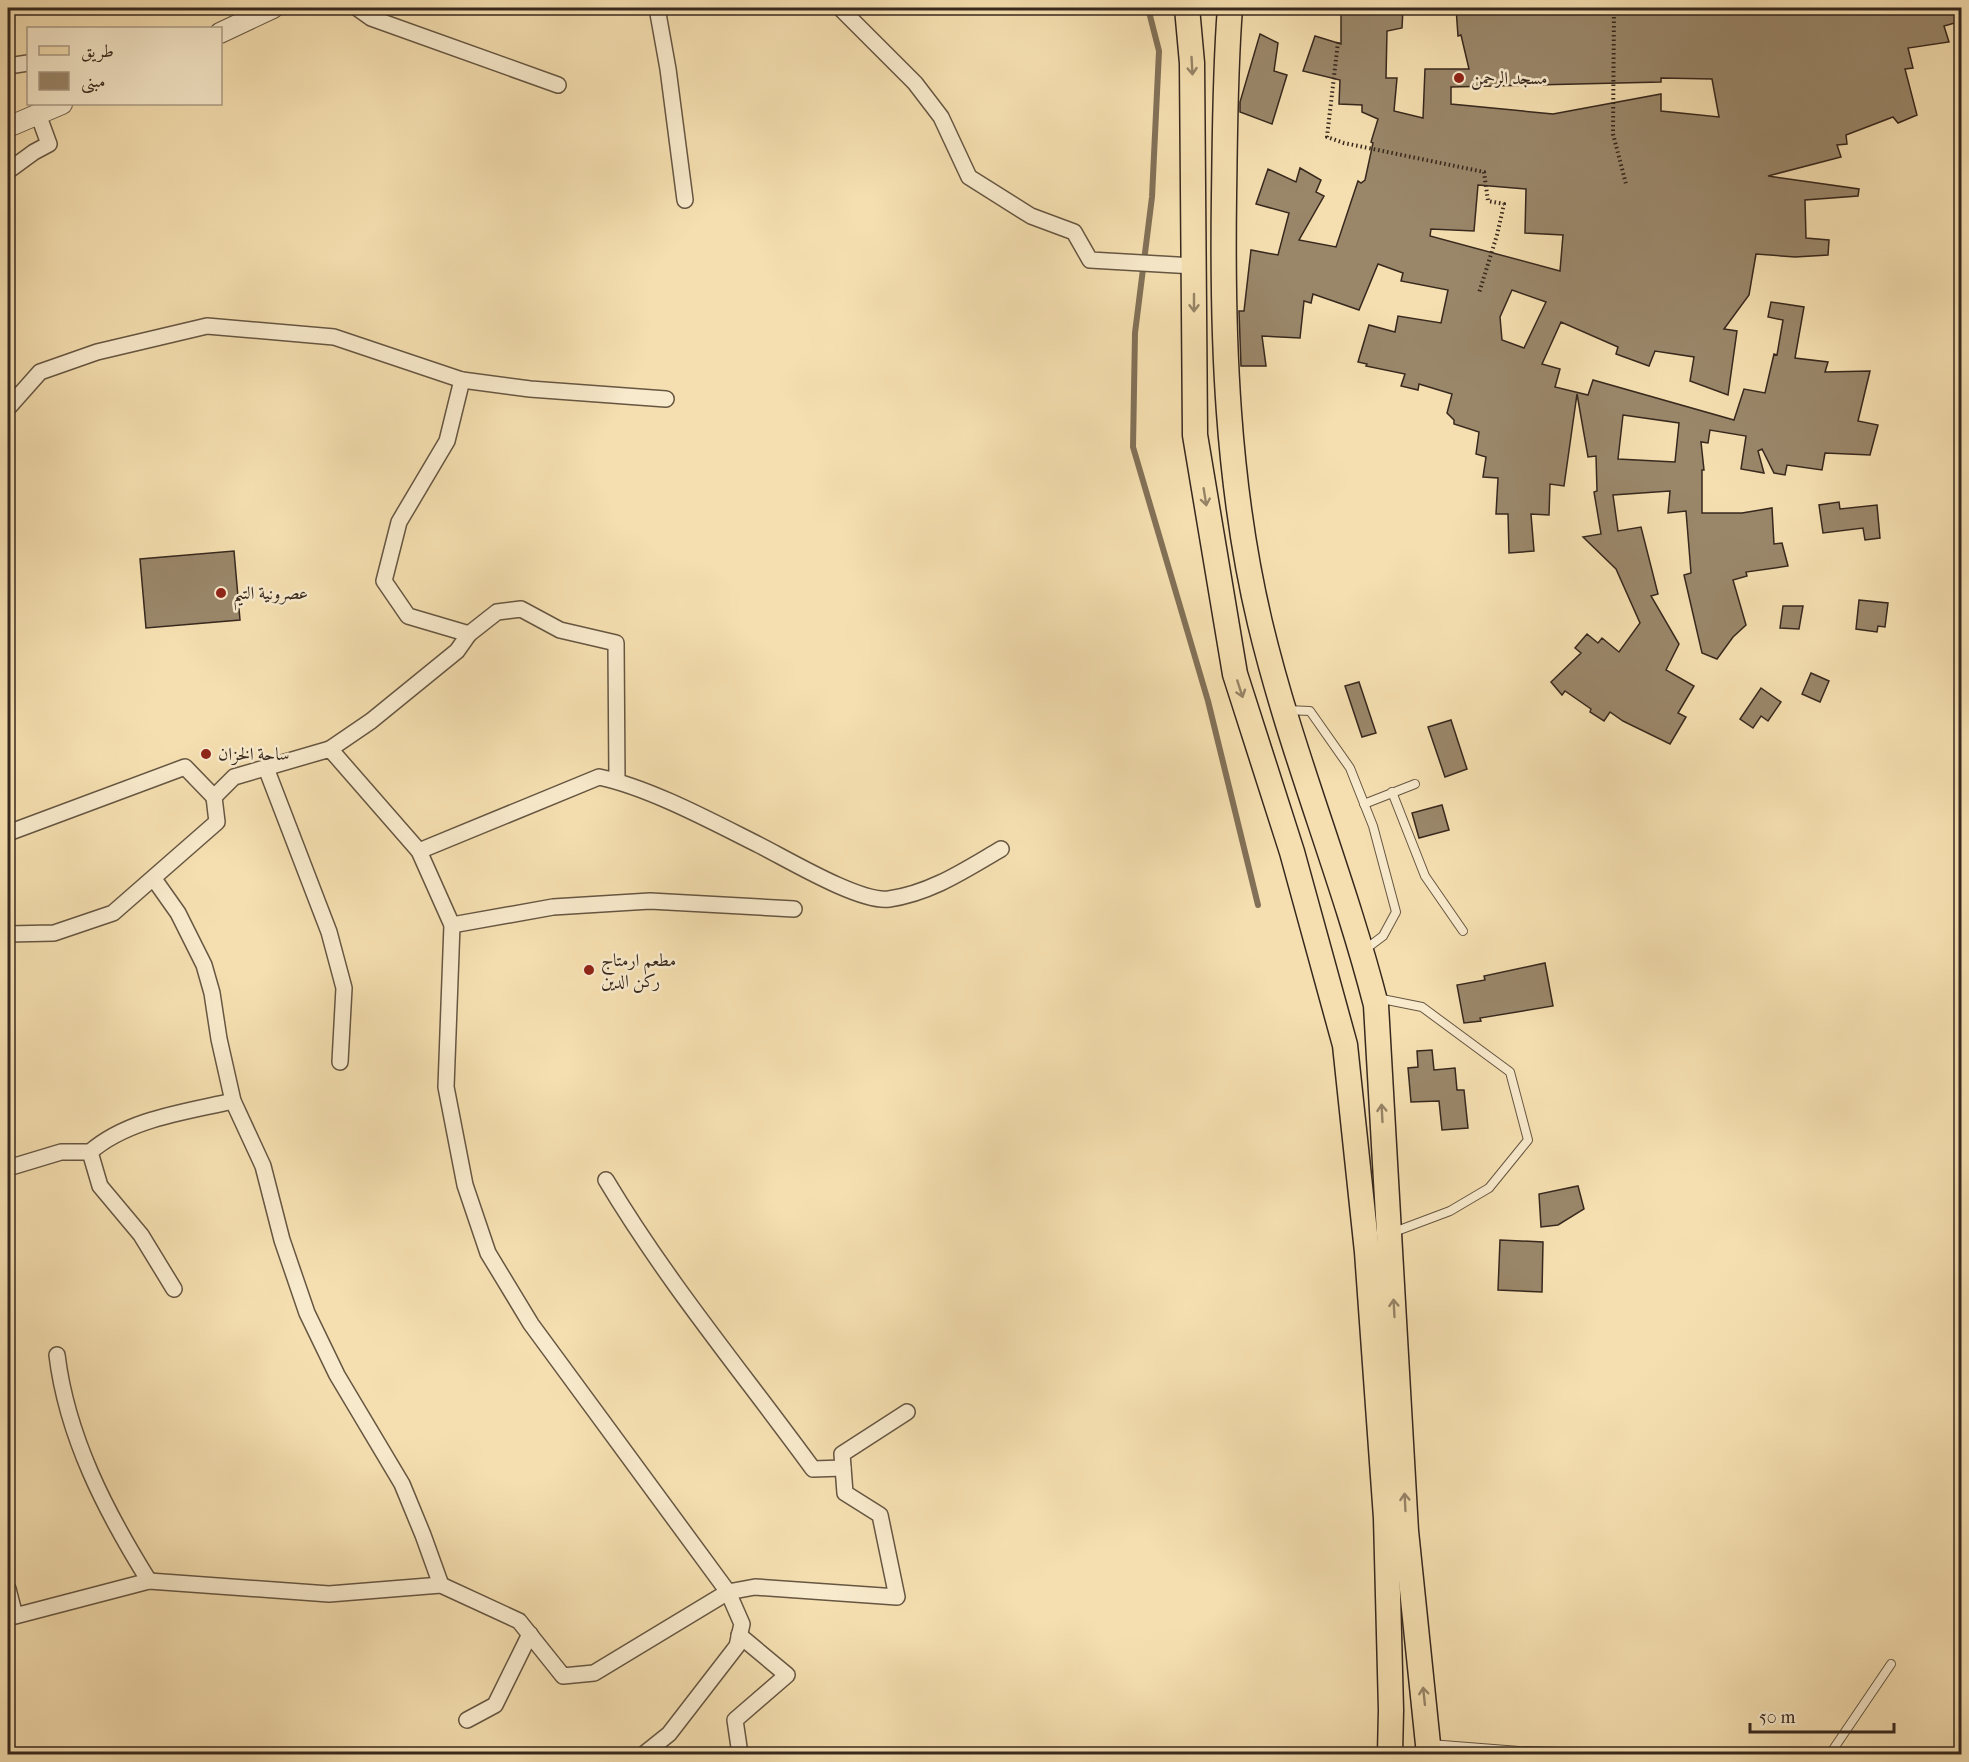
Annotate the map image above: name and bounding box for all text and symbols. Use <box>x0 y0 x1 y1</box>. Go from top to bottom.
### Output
legend <box>27 27 222 105</box>
text: طريق <box>81 41 114 63</box>
one-way arrow <box>1187 55 1198 75</box>
place label: مسجد الرحمن <box>1471 68 1547 90</box>
text: مبنى <box>81 71 106 94</box>
marker: مسجد الرحمن <box>1452 71 1466 85</box>
one-way arrow <box>1188 292 1200 312</box>
one-way arrow <box>1199 486 1210 506</box>
place label: عصرونية التيم <box>233 583 308 611</box>
marker: عصرونية التيم <box>214 586 228 600</box>
one-way arrow <box>1235 679 1246 698</box>
place label: ساحة الخزان <box>218 744 290 766</box>
marker: ساحة الخزان <box>199 747 213 761</box>
place label: مطعم ارمتاج ركن الدين <box>601 950 676 993</box>
marker: مطعم ارمتاج ركن الدين <box>582 963 596 977</box>
one-way arrow <box>1377 1103 1388 1123</box>
one-way arrow <box>1388 1298 1399 1318</box>
one-way arrow <box>1399 1493 1410 1513</box>
one-way arrow <box>1418 1687 1429 1707</box>
scale bar <box>1750 1696 1894 1734</box>
text: 50 m <box>1759 1707 1796 1728</box>

